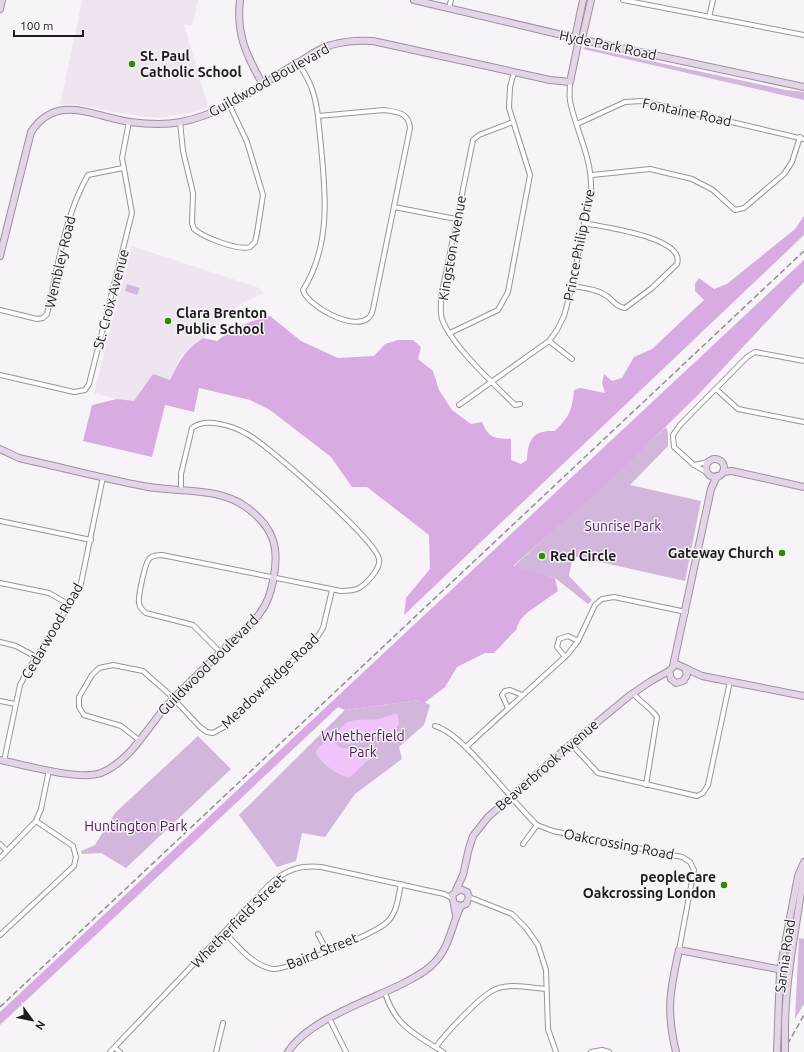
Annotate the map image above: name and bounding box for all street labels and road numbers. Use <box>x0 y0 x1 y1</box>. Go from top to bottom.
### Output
street label: Hyde Park Road <box>558 27 658 63</box>
street label: Guildwood Boulevard <box>206 40 332 120</box>
street label: Fontaine Road <box>641 95 733 129</box>
street label: Prince Philip Drive <box>560 188 598 302</box>
street label: Kingston Avenue <box>435 194 469 302</box>
street label: Wembley Road <box>42 214 78 310</box>
street label: St. Croix Avenue <box>90 247 132 351</box>
street label: Cedarwood Road <box>18 580 86 682</box>
street label: Guildwood Boulevard <box>155 612 261 718</box>
street label: Meadow Ridge Road <box>218 630 322 732</box>
street label: Beaverbrook Avenue <box>492 716 602 814</box>
street label: Oakcrossing Road <box>563 825 675 863</box>
street label: Whetherfield Street <box>188 871 288 971</box>
street label: Sarnia Road <box>772 918 798 994</box>
street label: Baird Street <box>284 929 360 973</box>

